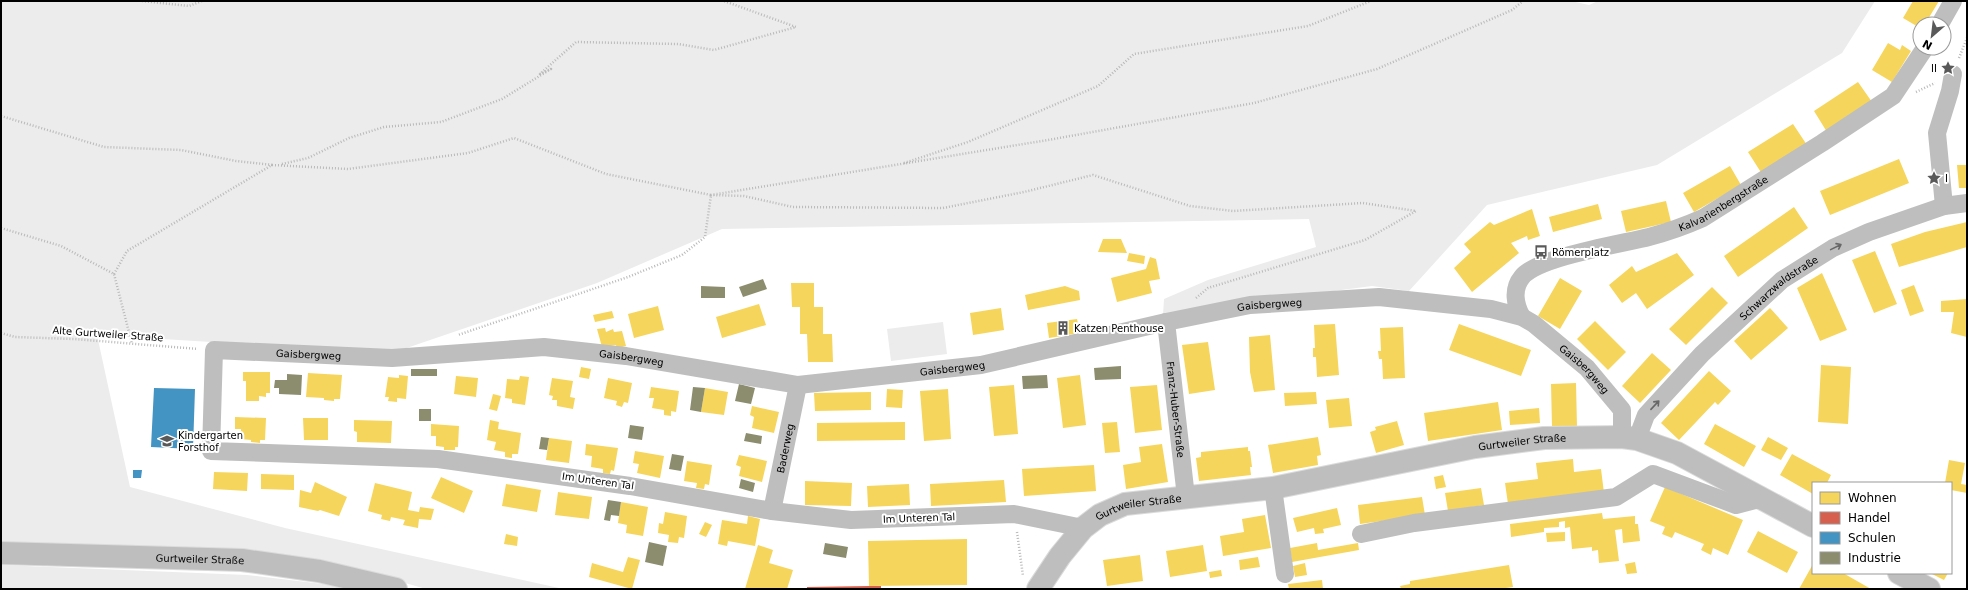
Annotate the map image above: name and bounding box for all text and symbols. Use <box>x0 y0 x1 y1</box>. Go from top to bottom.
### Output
north arrow <box>1912 16 1952 56</box>
text: N <box>1920 36 1935 52</box>
place icon: II <box>1940 60 1956 76</box>
place label: II <box>1931 63 1937 74</box>
place icon: I <box>1926 170 1942 186</box>
street label: Kalvarienbergstraße <box>1677 173 1770 233</box>
place label: I <box>1945 173 1948 184</box>
one-way arrow <box>1830 243 1842 250</box>
bus stop icon: Römerplatz <box>1533 244 1549 260</box>
place label: Römerplatz <box>1552 247 1609 258</box>
street label: Schwarzwaldstraße <box>1737 253 1820 322</box>
street label: Gaisbergweg <box>1236 296 1302 313</box>
building icon: Katzen Penthouse <box>1055 320 1071 336</box>
place label: Katzen Penthouse <box>1074 323 1164 334</box>
street label: Alte Gurtweiler Straße <box>52 325 164 343</box>
street label: Gaisbergweg <box>1557 342 1611 396</box>
street label: Gaisbergweg <box>276 347 342 361</box>
street label: Gaisbergweg <box>599 348 665 368</box>
street label: Gaisbergweg <box>919 359 986 377</box>
street label: Franz-Huber-Straße <box>1165 361 1187 458</box>
one-way arrow <box>1650 400 1659 410</box>
street label: Baderweg <box>774 423 795 474</box>
place label: Kindergarten Forsthof <box>178 430 243 453</box>
street label: Gurtweiler Straße <box>1477 432 1566 452</box>
school or university icon: Kindergarten Forsthof <box>159 433 175 449</box>
street label: Im Unteren Tal <box>561 471 635 491</box>
legend <box>1812 482 1952 574</box>
text: Wohnen <box>1848 491 1897 505</box>
street label: Gurtweiler Straße <box>1093 492 1182 522</box>
street label: Im Unteren Tal <box>883 511 955 525</box>
text: Handel <box>1848 511 1890 525</box>
text: Schulen <box>1848 531 1896 545</box>
text: Industrie <box>1848 551 1901 565</box>
street label: Gurtweiler Straße <box>156 552 244 566</box>

